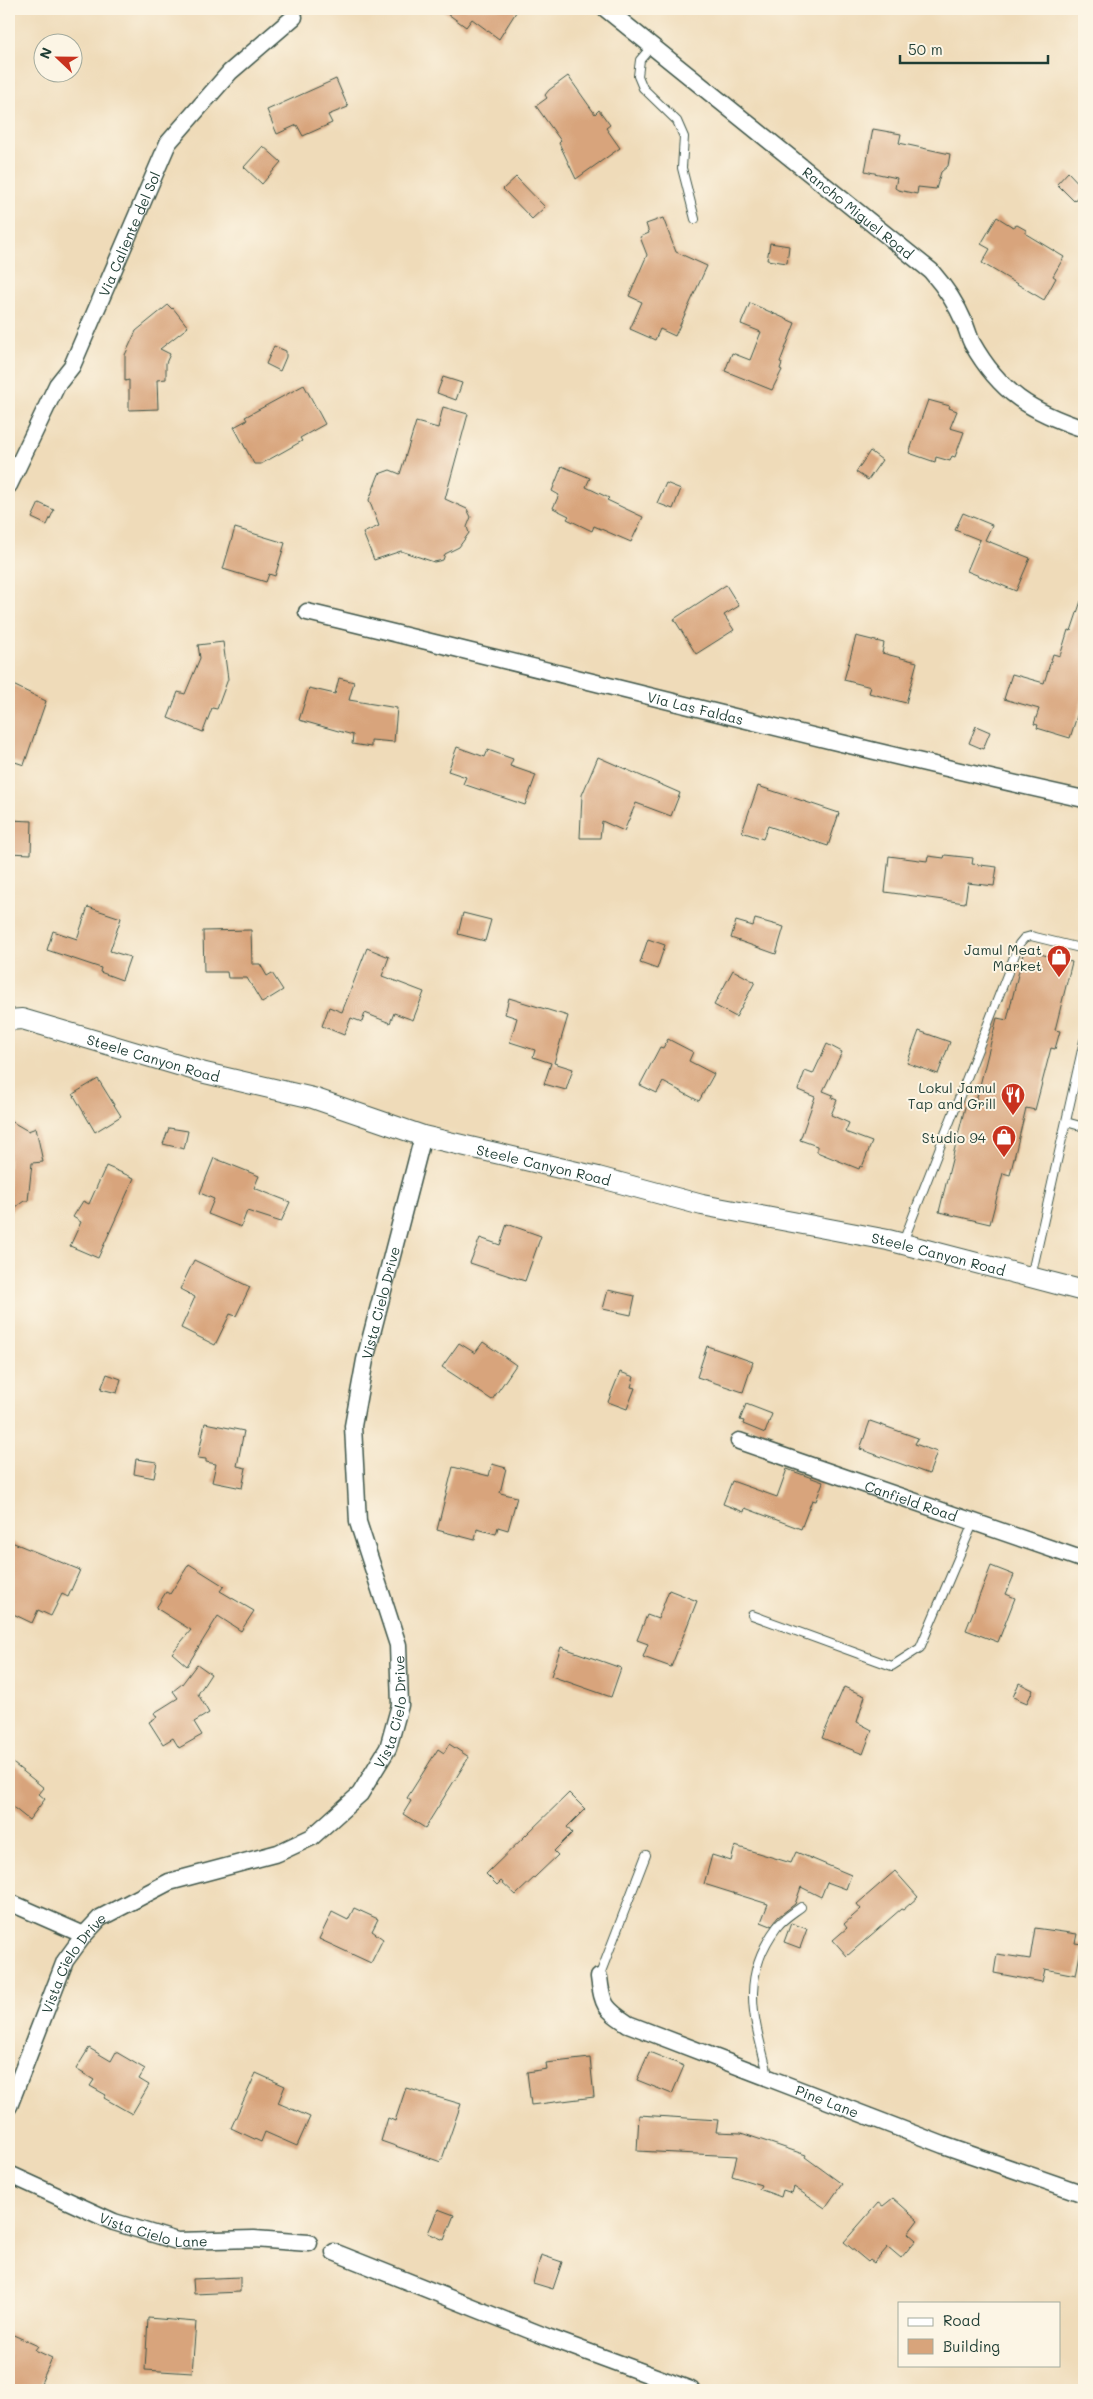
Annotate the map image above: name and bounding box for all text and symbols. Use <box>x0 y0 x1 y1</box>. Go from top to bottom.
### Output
north arrow <box>32 32 82 82</box>
scale bar <box>900 32 1048 64</box>
text: 50 m <box>908 39 943 59</box>
text: N <box>35 44 56 61</box>
street label: Rancho Miguel Road <box>799 162 918 263</box>
street label: Via Caliente del Sol <box>94 169 164 299</box>
street label: Via Las Faldas <box>645 686 746 728</box>
place label: Jamul Meat Market <box>964 940 1042 975</box>
shop icon: Jamul Meat Market <box>1046 944 1072 978</box>
street label: Steele Canyon Road <box>85 1029 222 1086</box>
place label: Lokul Jamul Tap and Grill <box>908 1078 996 1113</box>
restaurant icon: Lokul Jamul Tap and Grill <box>1000 1082 1026 1116</box>
shop icon: Studio 94 <box>991 1124 1017 1158</box>
place label: Studio 94 <box>922 1128 987 1147</box>
street label: Steele Canyon Road <box>475 1139 613 1190</box>
street label: Steele Canyon Road <box>870 1228 1008 1280</box>
street label: Vista Cielo Drive <box>356 1244 404 1361</box>
street label: Canfield Road <box>862 1476 960 1525</box>
street label: Vista Cielo Drive <box>369 1655 409 1771</box>
street label: Vista Cielo Drive <box>36 1907 109 2016</box>
street label: Pine Lane <box>793 2080 862 2121</box>
street label: Vista Cielo Lane <box>96 2207 208 2251</box>
legend <box>898 2302 1060 2366</box>
text: Road <box>943 2310 980 2330</box>
text: Building <box>943 2336 1000 2356</box>

